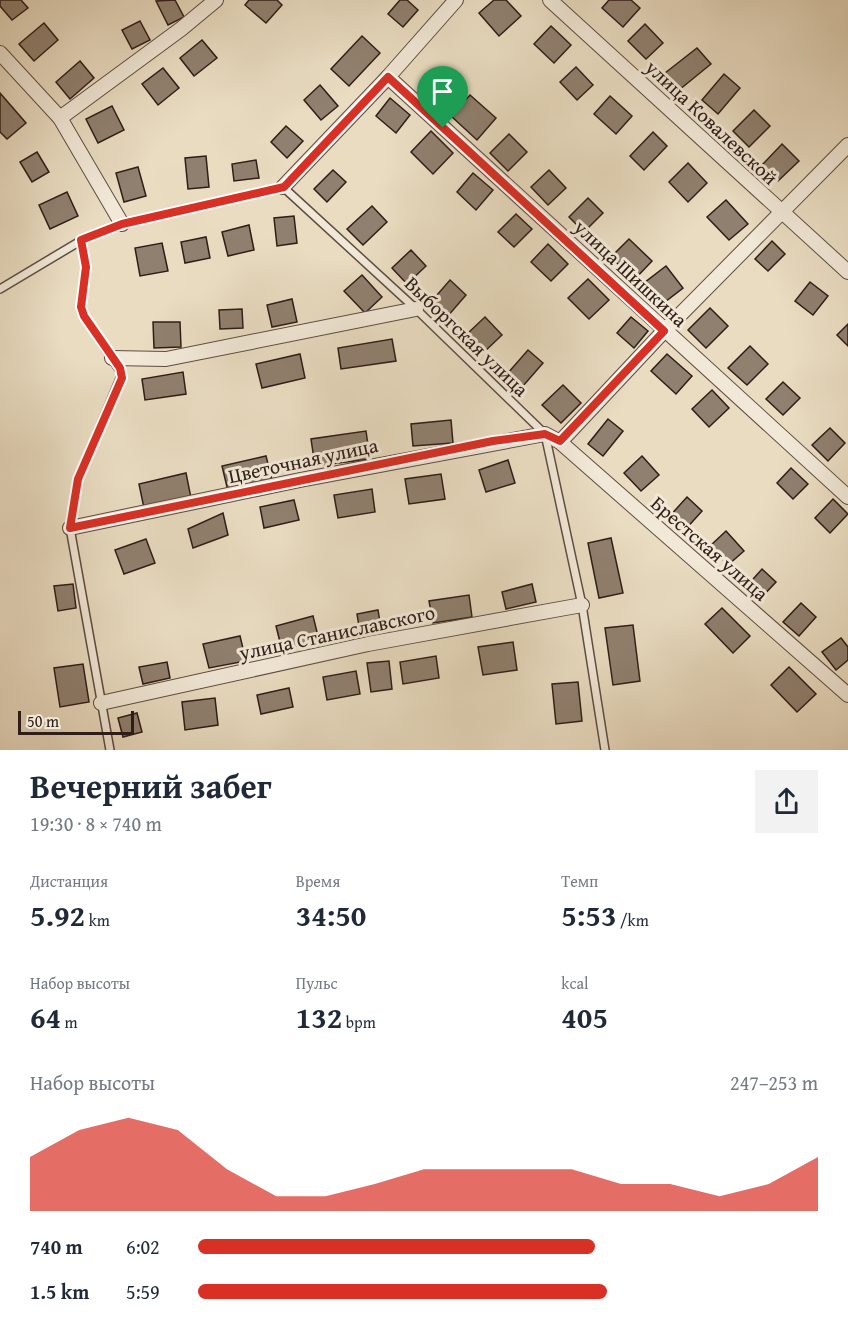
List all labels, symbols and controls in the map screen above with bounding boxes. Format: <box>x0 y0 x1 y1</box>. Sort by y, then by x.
street label: улица Ковалевской <box>639 52 785 191</box>
pin <box>417 66 468 128</box>
icon: arrive <box>426 75 459 108</box>
street label: улица Шишкина <box>567 212 694 334</box>
street label: Выборгская улица <box>399 269 536 403</box>
street label: Цветочная улица <box>226 430 381 490</box>
street label: Брестская улица <box>645 489 775 608</box>
street label: улица Станиславского <box>236 597 437 667</box>
scale bar <box>18 708 134 736</box>
text: 50 m <box>27 709 59 733</box>
text: Вечерний забег <box>30 762 272 810</box>
button: share <box>755 770 818 833</box>
text: 19:30 · 8 × 740 m <box>30 809 162 838</box>
text: Дистанция <box>30 869 108 893</box>
text: Время <box>296 869 340 893</box>
text: Темп <box>561 869 598 893</box>
text: 5.92 <box>30 893 85 937</box>
text: 34:50 <box>296 893 366 937</box>
text: 5:53 <box>561 893 616 937</box>
text: km <box>85 908 110 932</box>
text: /km <box>616 908 649 932</box>
text: Набор высоты <box>30 971 130 995</box>
text: Пульс <box>296 971 338 995</box>
text: kcal <box>561 971 589 995</box>
text: 64 <box>30 995 61 1039</box>
text: 132 <box>296 995 342 1039</box>
text: 405 <box>561 995 608 1039</box>
text: m <box>61 1010 78 1034</box>
text: bpm <box>342 1010 376 1034</box>
text: Набор высоты <box>30 1068 155 1097</box>
text: 247–253 m <box>730 1068 818 1097</box>
text: 740 m <box>30 1232 83 1261</box>
text: 6:02 <box>126 1232 160 1261</box>
text: 1.5 km <box>30 1277 89 1306</box>
text: 5:59 <box>126 1277 160 1306</box>

